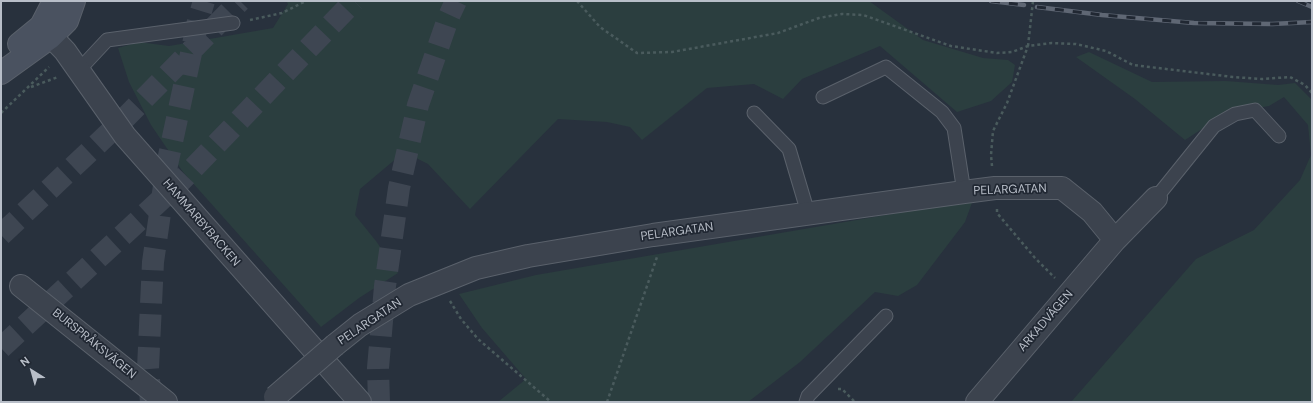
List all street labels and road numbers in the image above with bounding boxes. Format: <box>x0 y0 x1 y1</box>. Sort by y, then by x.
street label: HAMMARBYBACKEN <box>159 177 243 269</box>
street label: PELARGATAN <box>973 182 1047 198</box>
street label: PELARGATAN <box>640 220 714 244</box>
street label: ARKADVÄGEN <box>1015 287 1077 355</box>
street label: PELARGATAN <box>336 296 404 348</box>
street label: BURSPRÅKSVÄGEN <box>49 306 139 382</box>

